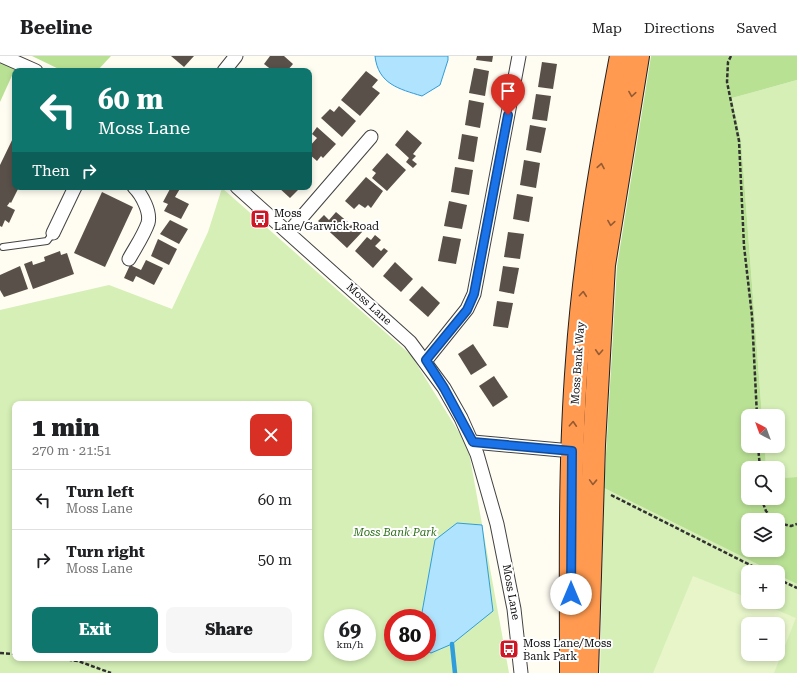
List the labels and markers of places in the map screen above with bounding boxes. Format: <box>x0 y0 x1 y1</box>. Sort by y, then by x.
pin <box>491 74 525 115</box>
place label: Moss Lane/Garwick Road <box>274 207 379 233</box>
bus stop icon: Moss Lane/Garwick Road <box>249 208 271 230</box>
place label: Moss Lane/Moss Bank Park <box>523 637 611 663</box>
bus stop icon: Moss Lane/Moss Bank Park <box>498 638 520 660</box>

